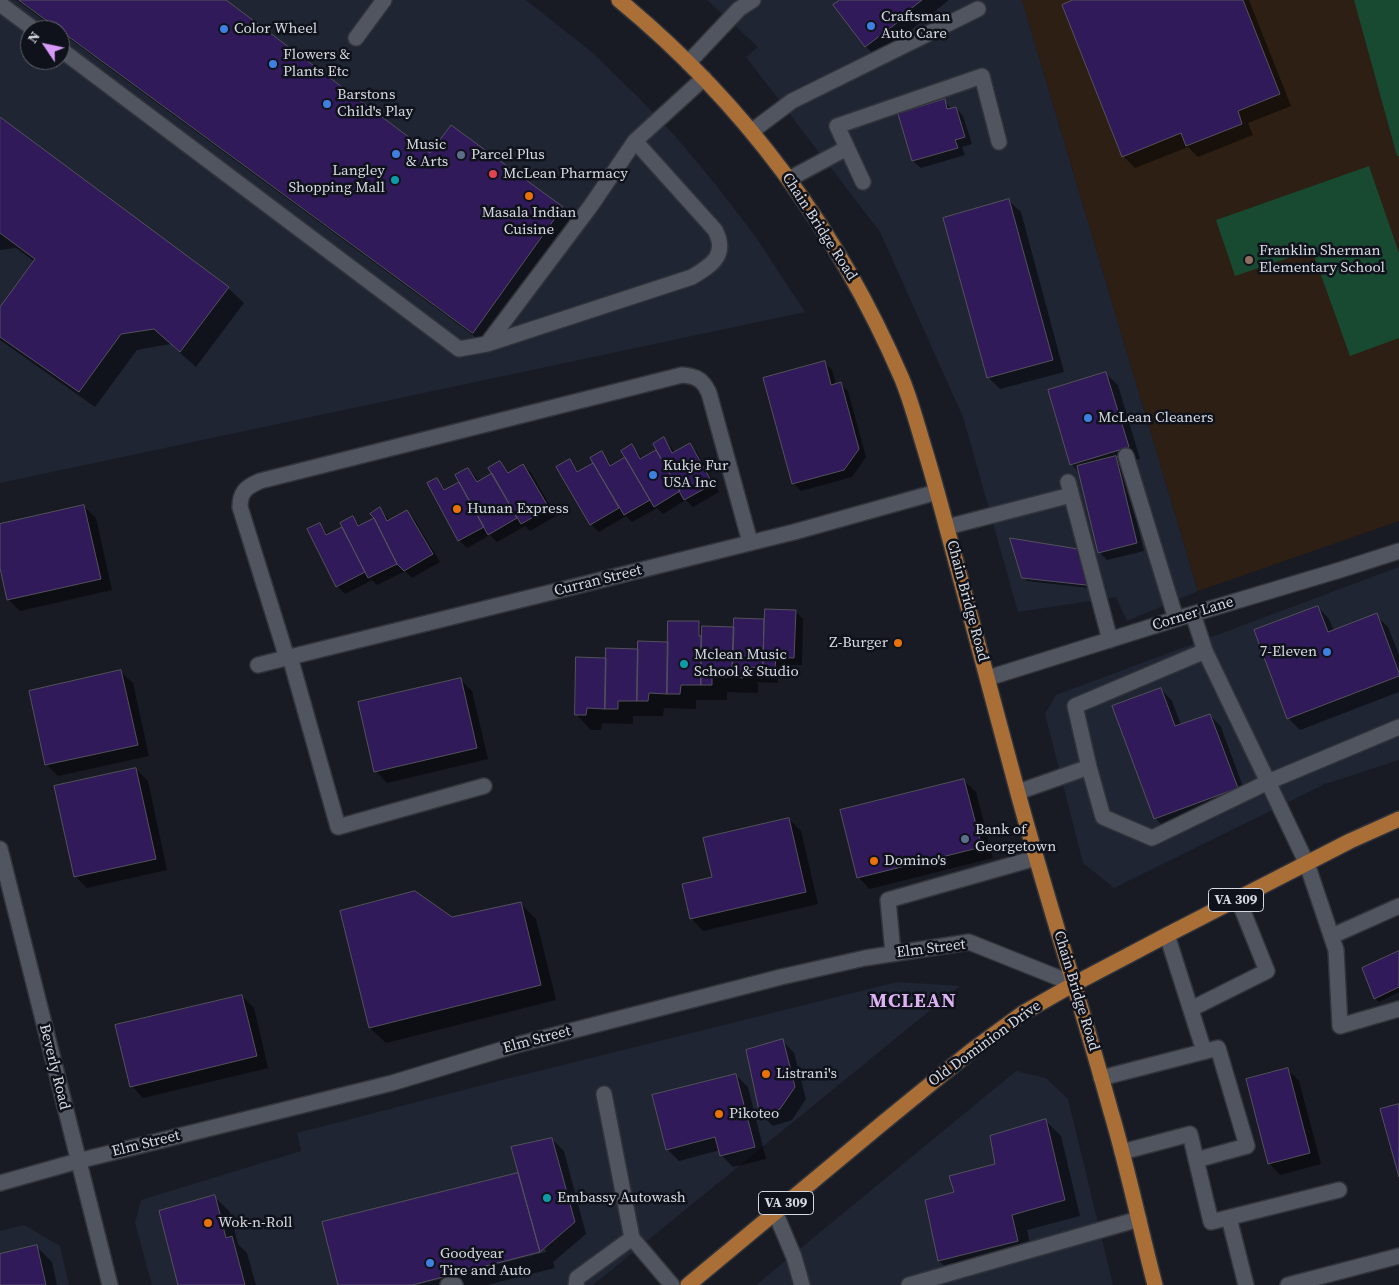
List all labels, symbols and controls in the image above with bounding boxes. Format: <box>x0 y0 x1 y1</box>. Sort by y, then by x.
place label: Craftsman Auto Care <box>881 8 951 43</box>
north arrow <box>20 20 70 70</box>
place label: Color Wheel <box>234 20 317 38</box>
marker: Craftsman Auto Care <box>865 20 877 32</box>
marker: Color Wheel <box>218 23 230 35</box>
text: N <box>22 27 45 47</box>
place label: Flowers & Plants Etc <box>283 46 350 81</box>
marker: Flowers & Plants Etc <box>267 58 279 70</box>
place label: Barstons Child's Play <box>337 86 413 121</box>
marker: Barstons Child's Play <box>321 98 333 110</box>
place label: Music & Arts <box>406 136 448 171</box>
place label: Parcel Plus <box>471 146 545 164</box>
marker: Music & Arts <box>390 148 402 160</box>
marker: Parcel Plus <box>455 149 467 161</box>
place label: Langley Shopping Mall <box>288 162 385 197</box>
place label: McLean Pharmacy <box>503 165 628 183</box>
marker: McLean Pharmacy <box>487 168 499 180</box>
street label: Chain Bridge Road <box>778 170 860 284</box>
marker: Langley Shopping Mall <box>389 174 401 186</box>
marker: Masala Indian Cuisine <box>523 190 535 202</box>
place label: Masala Indian Cuisine <box>482 204 576 239</box>
place label: Franklin Sherman Elementary School <box>1259 242 1385 277</box>
marker: Franklin Sherman Elementary School <box>1243 254 1255 266</box>
place label: McLean Cleaners <box>1098 409 1213 427</box>
marker: McLean Cleaners <box>1082 412 1094 424</box>
place label: Kukje Fur USA Inc <box>663 457 728 492</box>
marker: Kukje Fur USA Inc <box>647 469 659 481</box>
place label: Hunan Express <box>467 500 569 518</box>
marker: Hunan Express <box>451 503 463 515</box>
street label: Chain Bridge Road <box>942 539 992 663</box>
street label: Curran Street <box>552 561 644 601</box>
street label: Corner Lane <box>1150 593 1236 635</box>
place label: Z-Burger <box>829 634 888 652</box>
marker: Z-Burger <box>892 637 904 649</box>
place label: 7-Eleven <box>1260 643 1317 661</box>
place label: Mclean Music School & Studio <box>694 646 799 681</box>
marker: 7-Eleven <box>1321 646 1333 658</box>
marker: Mclean Music School & Studio <box>678 658 690 670</box>
place label: Bank of Georgetown <box>975 821 1056 856</box>
marker: Bank of Georgetown <box>959 833 971 845</box>
place label: Domino's <box>884 852 946 870</box>
marker: Domino's <box>868 855 880 867</box>
road number: VA 309 <box>1208 888 1264 912</box>
street label: Chain Bridge Road <box>1049 929 1103 1053</box>
street label: Elm Street <box>896 936 966 962</box>
district label: MCLEAN <box>869 990 957 1014</box>
street label: Old Dominion Drive <box>925 997 1045 1091</box>
street label: Beverly Road <box>35 1022 73 1112</box>
street label: Elm Street <box>501 1022 573 1058</box>
place label: Listrani's <box>776 1065 837 1083</box>
marker: Listrani's <box>760 1068 772 1080</box>
place label: Pikoteo <box>729 1105 779 1123</box>
marker: Pikoteo <box>713 1108 725 1120</box>
street label: Elm Street <box>110 1127 182 1161</box>
place label: Embassy Autowash <box>557 1189 686 1207</box>
marker: Embassy Autowash <box>541 1192 553 1204</box>
road number: VA 309 <box>758 1192 814 1214</box>
place label: Wok-n-Roll <box>218 1214 292 1232</box>
marker: Wok-n-Roll <box>202 1217 214 1229</box>
place label: Goodyear Tire and Auto <box>440 1245 531 1280</box>
marker: Goodyear Tire and Auto <box>424 1257 436 1269</box>

